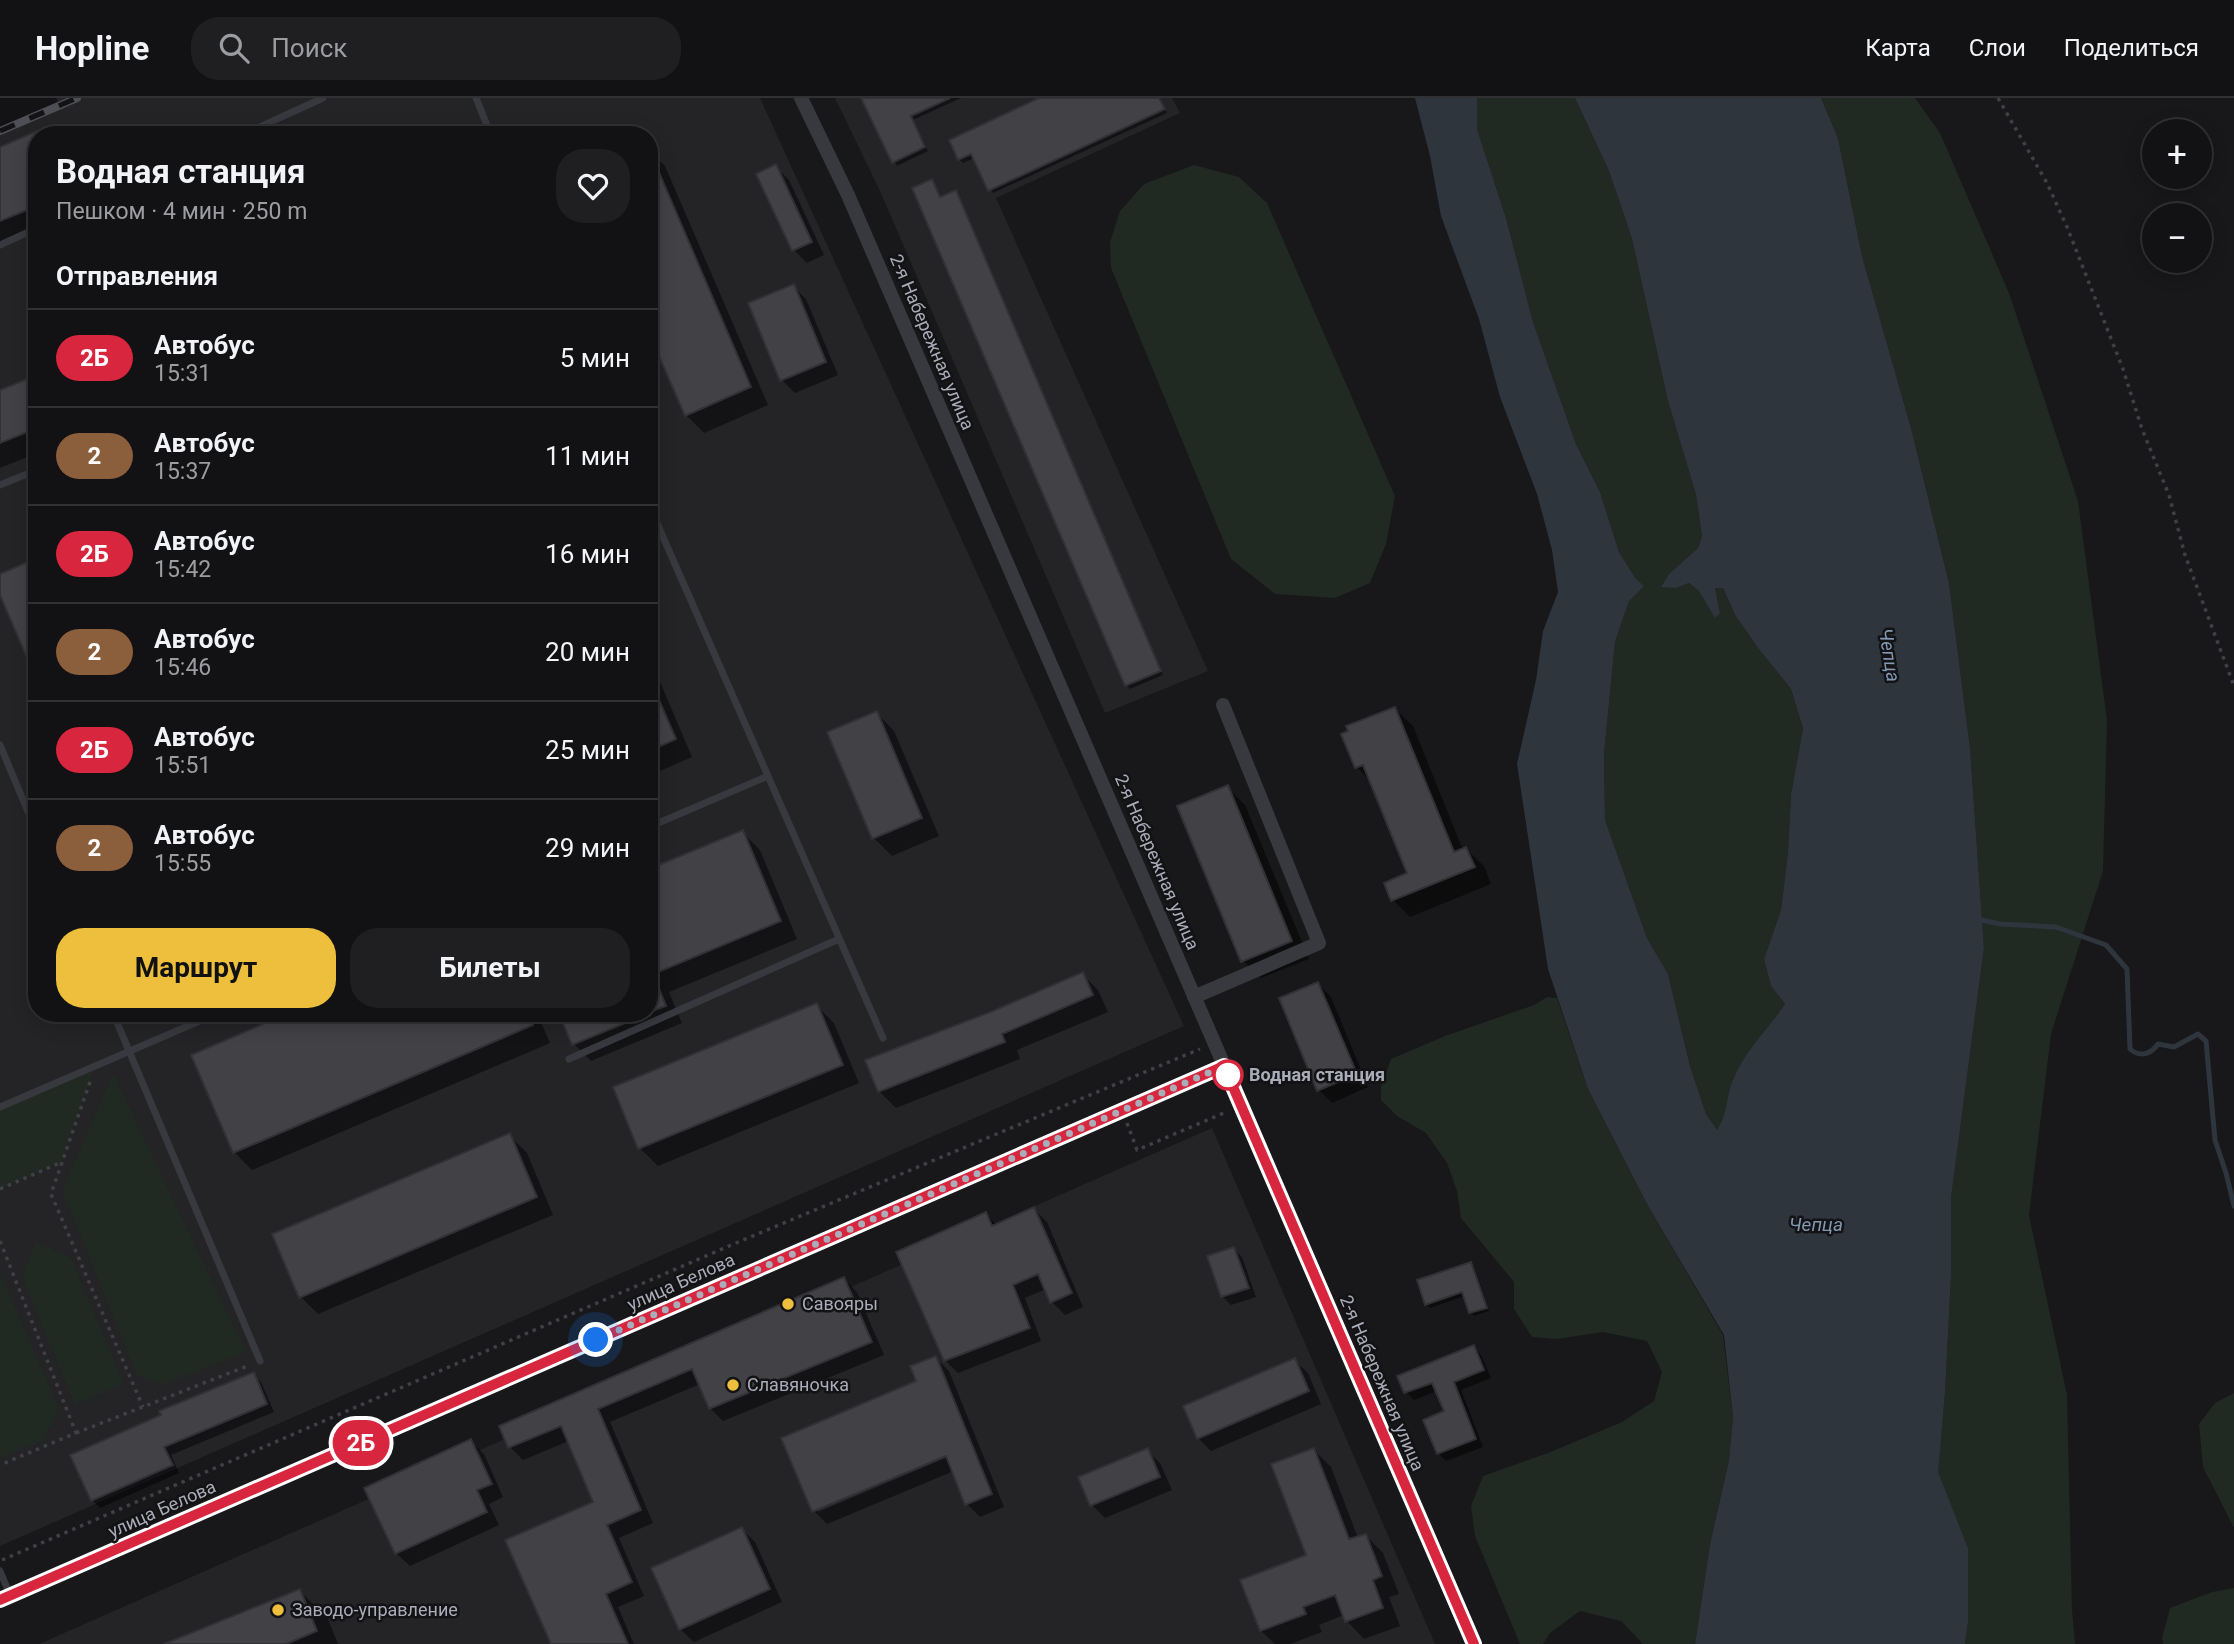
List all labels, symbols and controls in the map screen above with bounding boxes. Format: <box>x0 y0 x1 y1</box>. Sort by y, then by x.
search box <box>191 17 681 80</box>
text: Hopline <box>35 29 149 68</box>
icon: search <box>215 29 253 67</box>
text: Поиск <box>271 33 347 63</box>
text: Карта <box>1865 34 1931 62</box>
text: Слои <box>1969 34 2026 62</box>
text: Поделиться <box>2064 34 2199 62</box>
map controls <box>2142 119 2212 273</box>
button: + <box>2142 119 2212 189</box>
button: heart <box>556 149 630 223</box>
text: Водная станция <box>56 152 306 191</box>
text: Пешком · 4 мин · 250 m <box>56 198 307 225</box>
button: − <box>2142 203 2212 273</box>
street label: 2-я Набережная улица <box>886 251 979 433</box>
text: Отправления <box>56 261 218 291</box>
text: Автобус <box>154 330 255 360</box>
text: 5 мин <box>560 343 630 373</box>
text: 2Б <box>80 344 109 372</box>
text: 15:31 <box>154 360 211 387</box>
text: Автобус <box>154 428 255 458</box>
text: 11 мин <box>545 441 630 471</box>
text: 2 <box>88 442 101 470</box>
text: 15:37 <box>154 458 211 485</box>
text: Автобус <box>154 526 255 556</box>
text: 16 мин <box>545 539 630 569</box>
text: 2Б <box>80 540 109 568</box>
text: 15:42 <box>154 556 211 583</box>
text: Автобус <box>154 624 255 654</box>
water label: Чепца <box>1874 627 1905 684</box>
text: 20 мин <box>545 637 630 667</box>
text: 2 <box>88 638 101 666</box>
text: 15:46 <box>154 654 211 681</box>
text: Автобус <box>154 722 255 752</box>
text: 25 мин <box>545 735 630 765</box>
text: 2Б <box>80 736 109 764</box>
text: 15:51 <box>154 752 211 779</box>
street label: 2-я Набережная улица <box>1111 771 1204 953</box>
text: Автобус <box>154 820 255 850</box>
text: 29 мин <box>545 833 630 863</box>
text: 2 <box>88 834 101 862</box>
text: 15:55 <box>154 850 211 877</box>
button: Маршрут <box>56 928 336 1008</box>
button: Билеты <box>350 928 630 1008</box>
marker: Водная станция <box>1213 1060 1243 1090</box>
place label: Водная станция <box>1249 1064 1385 1085</box>
water label: Чепца <box>1789 1213 1843 1236</box>
street label: улица Белова <box>624 1248 738 1315</box>
street label: 2-я Набережная улица <box>1336 1292 1429 1474</box>
place label: Савояры <box>802 1293 878 1314</box>
marker: Савояры <box>780 1296 796 1312</box>
your location <box>578 1322 613 1357</box>
place label: Славяночка <box>747 1374 849 1395</box>
marker: Славяночка <box>725 1377 741 1393</box>
line badge: 2Б <box>330 1420 392 1466</box>
text: 2Б <box>347 1429 375 1457</box>
street label: улица Белова <box>105 1475 219 1542</box>
place label: Заводо-управление <box>292 1599 458 1620</box>
marker: Заводо-управление <box>270 1602 286 1618</box>

